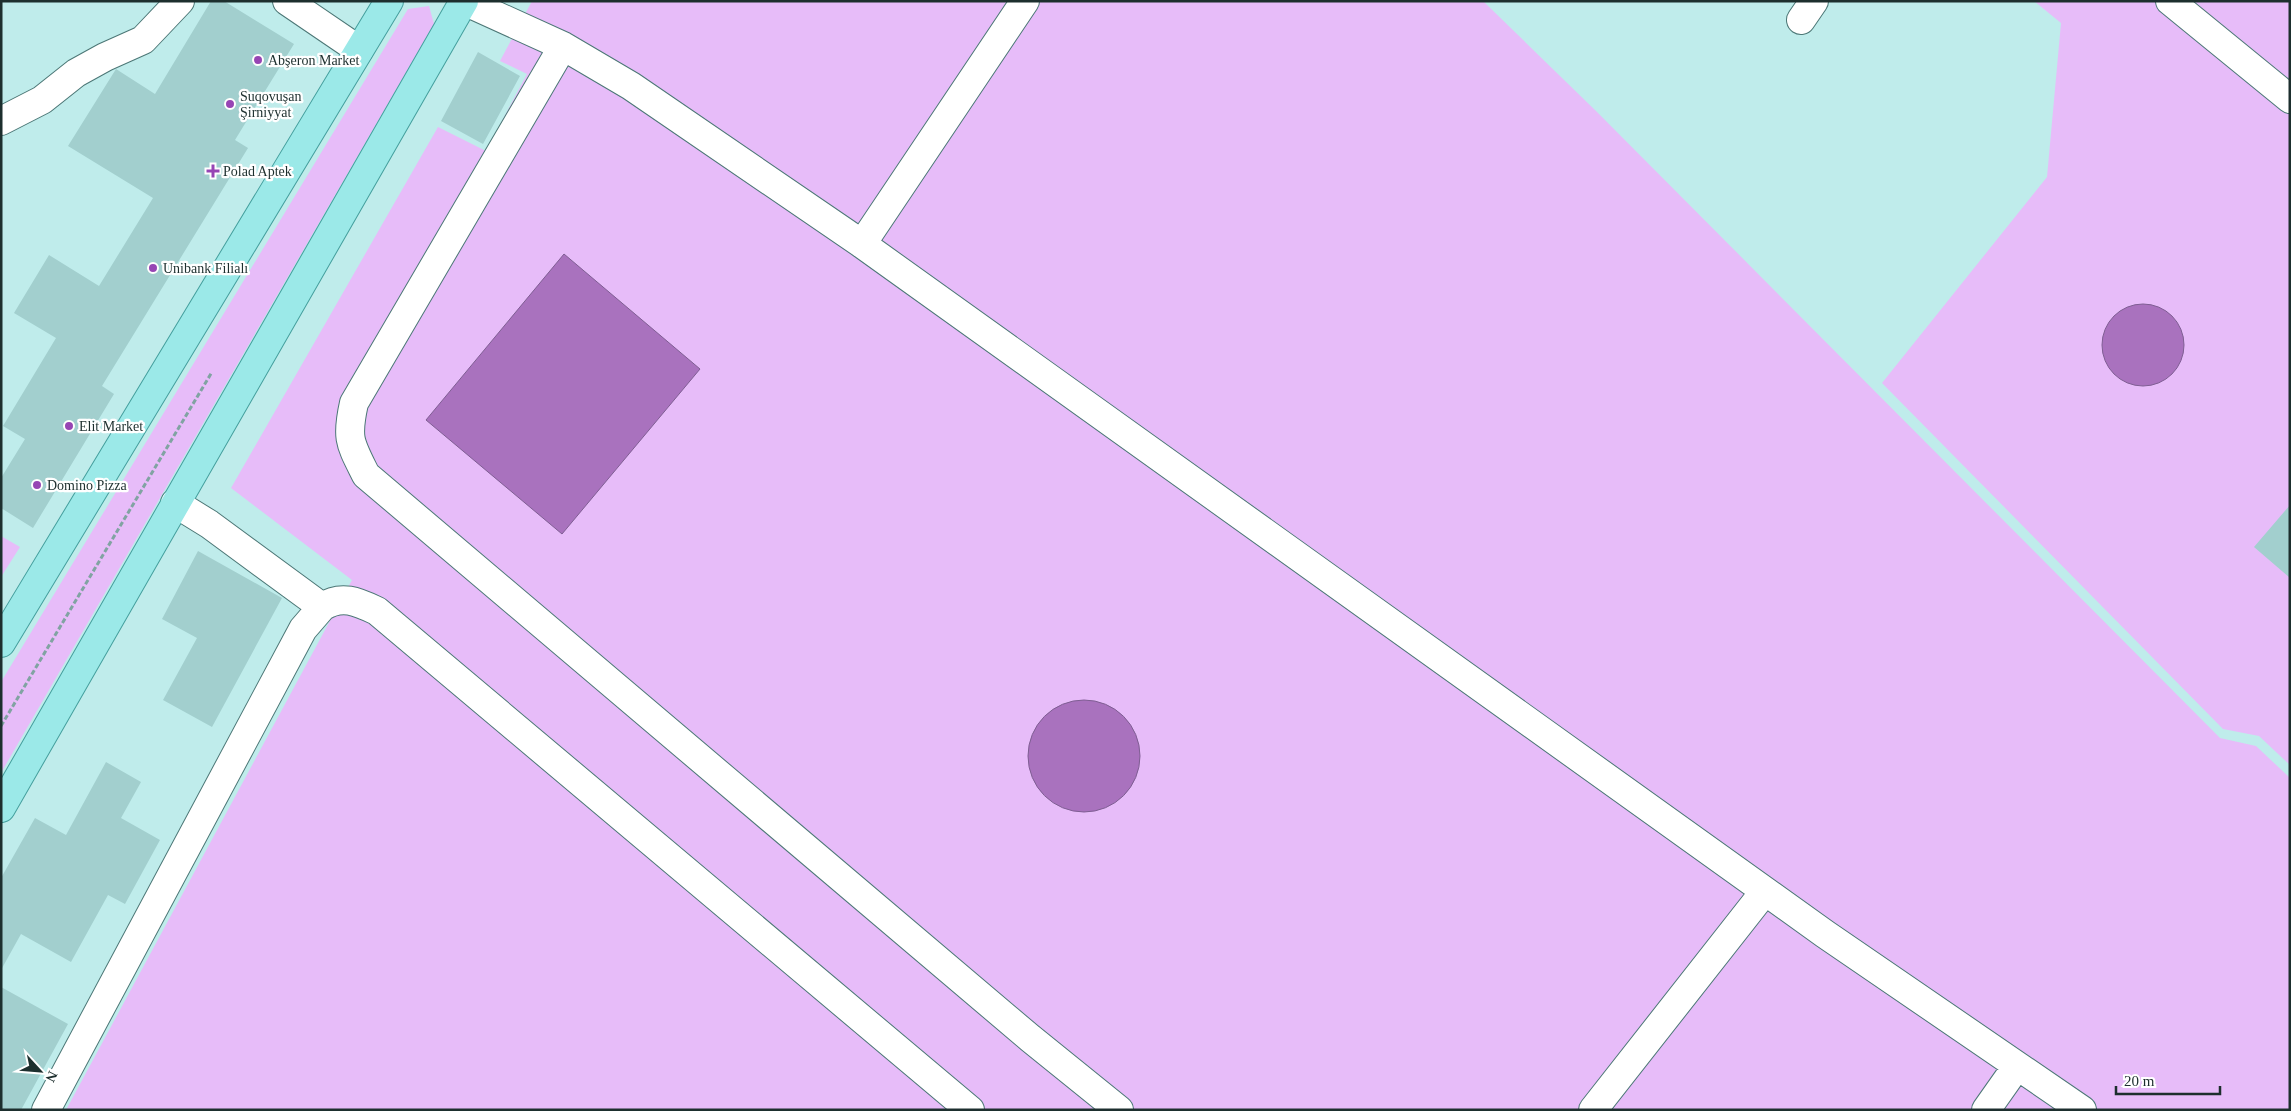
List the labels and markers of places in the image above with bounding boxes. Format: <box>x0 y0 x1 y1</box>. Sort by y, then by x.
place label: Abşeron Market <box>268 53 359 68</box>
marker: Abşeron Market <box>252 54 264 66</box>
place label: Suqovuşan Şirniyyat <box>240 89 301 120</box>
marker: Suqovuşan Şirniyyat <box>224 98 236 110</box>
place label: Polad Aptek <box>223 164 292 179</box>
marker: Polad Aptek <box>207 165 219 177</box>
place label: Unibank Filialı <box>163 261 248 276</box>
marker: Unibank Filialı <box>147 262 159 274</box>
place label: Elit Market <box>79 419 143 434</box>
marker: Elit Market <box>63 420 75 432</box>
place label: Domino Pizza <box>47 478 127 493</box>
marker: Domino Pizza <box>31 479 43 491</box>

